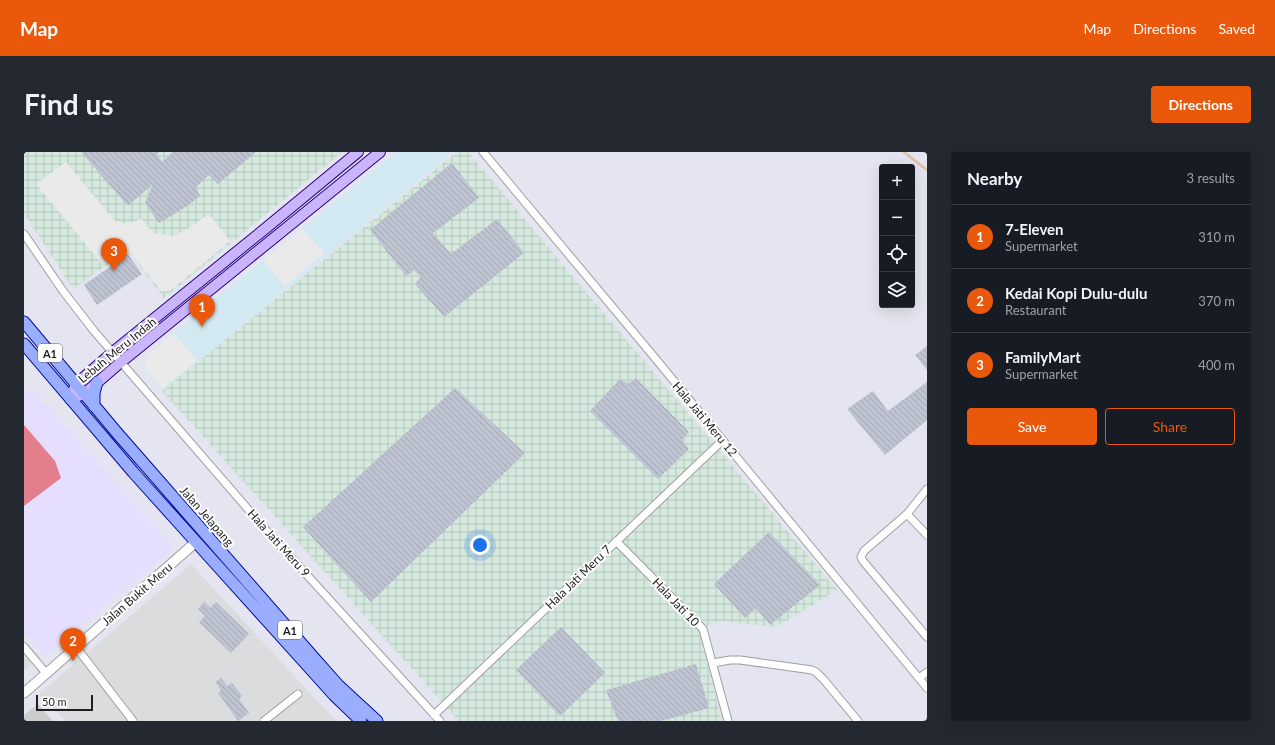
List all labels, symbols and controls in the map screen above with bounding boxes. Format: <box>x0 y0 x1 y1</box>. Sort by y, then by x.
text: Map <box>20 17 58 40</box>
text: Map <box>1084 20 1111 37</box>
text: Directions <box>1133 20 1196 37</box>
text: Saved <box>1218 20 1255 37</box>
button: Directions <box>1151 86 1251 123</box>
text: Find us <box>24 87 114 121</box>
map controls <box>879 164 915 308</box>
button: + <box>879 164 915 200</box>
text: Nearby <box>967 168 1022 189</box>
text: 3 results <box>1187 170 1235 186</box>
button: − <box>879 200 915 236</box>
text: 7-Eleven <box>1005 220 1064 238</box>
text: 1 <box>976 229 984 245</box>
text: 310 m <box>1198 229 1235 245</box>
button: locate <box>879 236 915 272</box>
pin: 3 <box>101 238 127 271</box>
text: Supermarket <box>1005 238 1078 254</box>
button: layers <box>879 272 915 308</box>
text: Kedai Kopi Dulu-dulu <box>1005 284 1147 302</box>
text: 2 <box>976 293 984 309</box>
text: 370 m <box>1198 293 1235 309</box>
pin: 1 <box>189 294 215 327</box>
text: Restaurant <box>1005 302 1067 318</box>
street label: Lebuh Meru Indah <box>75 314 159 386</box>
road number: A1 <box>38 344 62 362</box>
text: FamilyMart <box>1005 348 1081 366</box>
text: 3 <box>976 357 984 373</box>
text: 400 m <box>1198 357 1235 373</box>
text: Supermarket <box>1005 366 1078 382</box>
street label: Hala Jati Meru 12 <box>669 379 741 459</box>
button: Save <box>967 408 1097 445</box>
button: Share <box>1105 408 1235 445</box>
street label: Jalan Jelapang <box>177 483 237 549</box>
street label: Hala Jati Meru 9 <box>245 506 313 580</box>
your location <box>470 535 490 555</box>
street label: Hala Jati Meru 7 <box>542 542 614 612</box>
street label: Jalan Bukit Meru <box>99 559 175 629</box>
street label: Hala Jati 10 <box>649 575 703 629</box>
road number: A1 <box>278 621 302 639</box>
pin: 2 <box>60 628 86 661</box>
scale bar <box>36 693 93 712</box>
text: 50 m <box>42 695 67 708</box>

